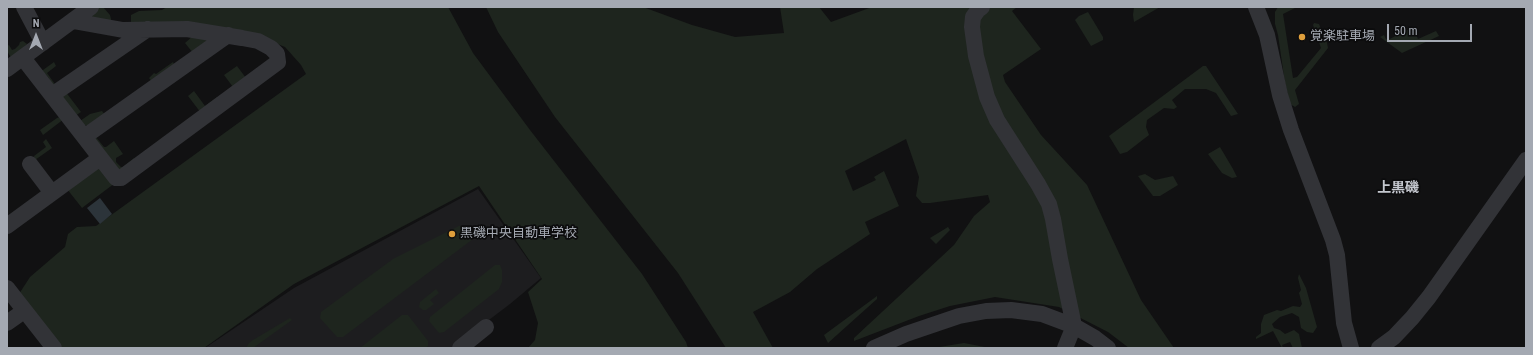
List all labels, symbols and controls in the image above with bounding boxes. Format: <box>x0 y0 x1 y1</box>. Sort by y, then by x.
north arrow <box>16 16 56 56</box>
scale bar <box>1389 16 1474 42</box>
text: N <box>33 17 39 30</box>
text: 50 m <box>1394 24 1418 38</box>
place label: 覚楽駐車場 <box>1310 29 1375 45</box>
marker: 覚楽駐車場 <box>1297 32 1307 42</box>
district label: 上黒磯 <box>1377 180 1419 196</box>
place label: 黒磯中央自動車学校 <box>460 226 577 242</box>
marker: 黒磯中央自動車学校 <box>447 229 457 239</box>

